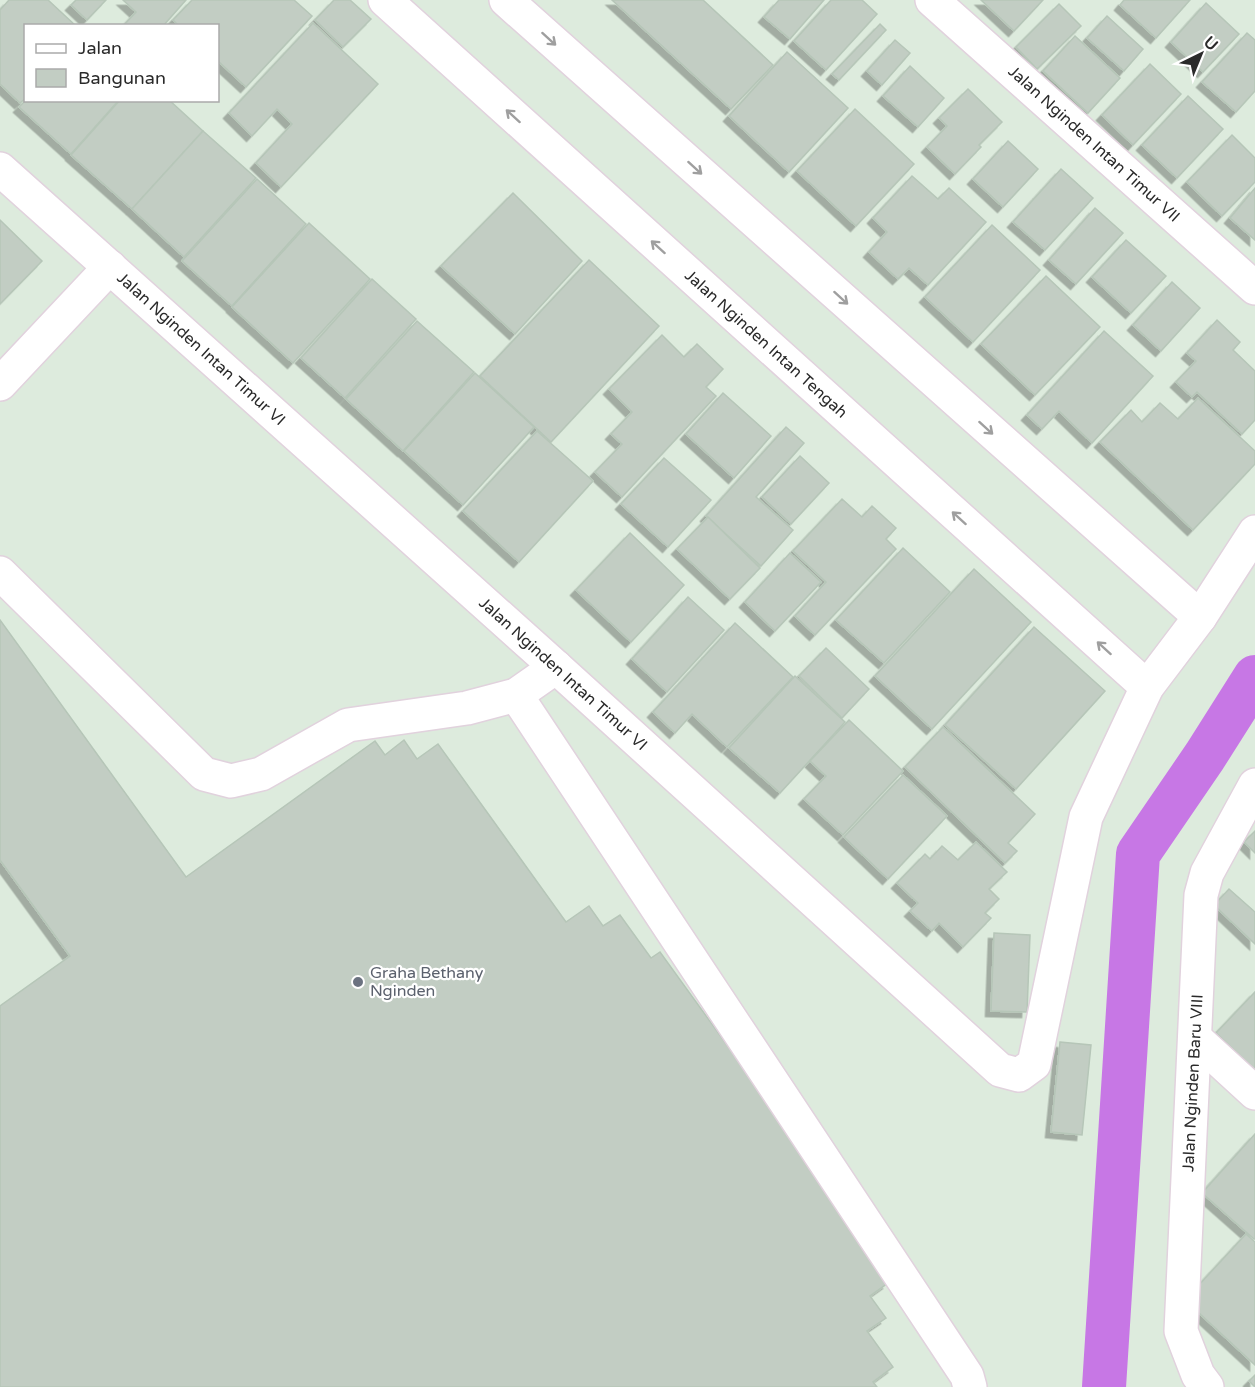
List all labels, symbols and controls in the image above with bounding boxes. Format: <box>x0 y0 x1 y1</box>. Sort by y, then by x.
legend <box>24 24 219 102</box>
north arrow <box>1171 24 1231 84</box>
one-way arrow <box>541 32 556 46</box>
text: U <box>1199 32 1222 55</box>
text: Jalan <box>78 37 122 59</box>
street label: Jalan Nginden Intan Timur VII <box>1004 62 1184 226</box>
text: Bangunan <box>78 67 166 89</box>
one-way arrow <box>506 109 521 123</box>
one-way arrow <box>687 161 702 175</box>
one-way arrow <box>651 240 666 254</box>
street label: Jalan Nginden Intan Tengah <box>680 266 852 422</box>
street label: Jalan Nginden Intan Timur VI <box>113 268 289 430</box>
one-way arrow <box>833 291 848 305</box>
one-way arrow <box>978 420 994 434</box>
one-way arrow <box>952 511 967 525</box>
street label: Jalan Nginden Intan Timur VI <box>475 593 651 755</box>
one-way arrow <box>1097 641 1112 655</box>
place label: Graha Bethany Nginden <box>370 963 484 1001</box>
marker: Graha Bethany Nginden <box>351 975 365 989</box>
street label: Jalan Nginden Baru VIII <box>1178 994 1208 1172</box>

